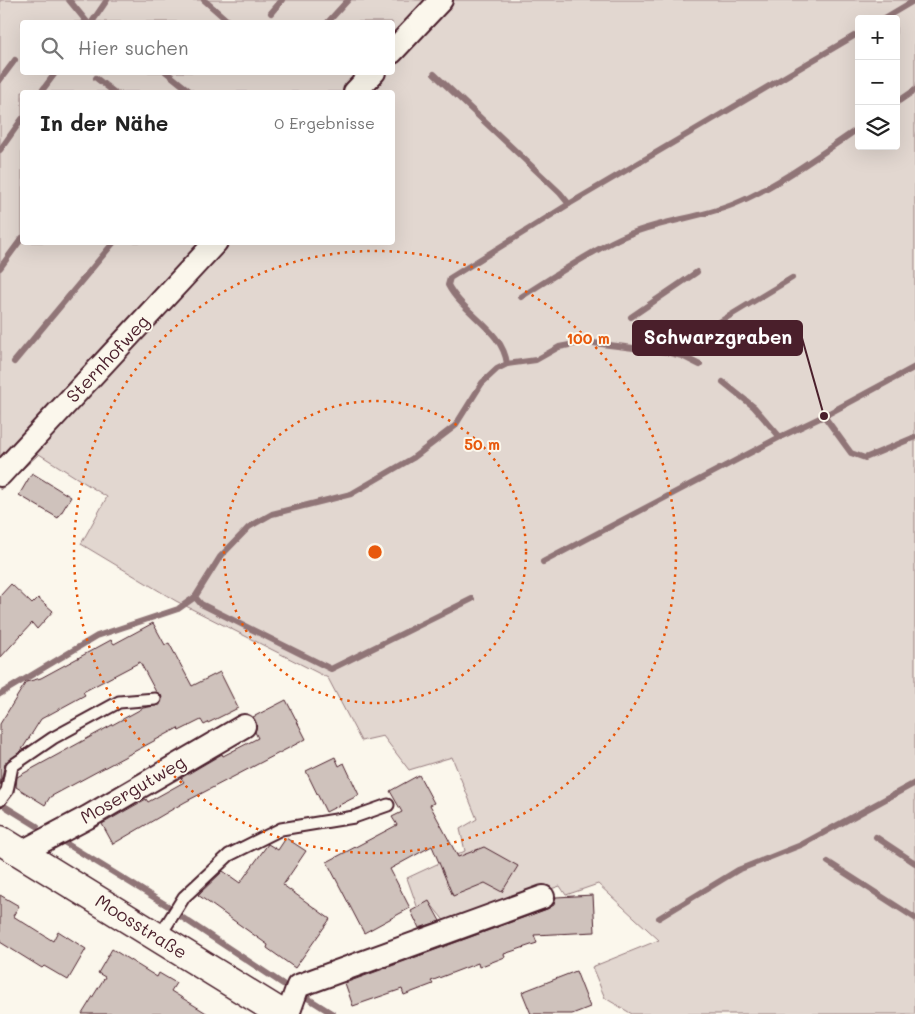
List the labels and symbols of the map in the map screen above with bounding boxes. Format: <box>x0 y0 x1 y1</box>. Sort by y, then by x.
street label: Sternhofweg <box>60 309 154 407</box>
callout: Schwarzgraben <box>633 321 802 355</box>
text: Schwarzgraben <box>644 324 792 349</box>
text: 100 m <box>566 328 610 348</box>
text: 50 m <box>464 434 500 454</box>
centre of rings <box>366 543 384 561</box>
street label: Mosergutweg <box>76 749 189 829</box>
street label: Moosstraße <box>91 888 192 964</box>

